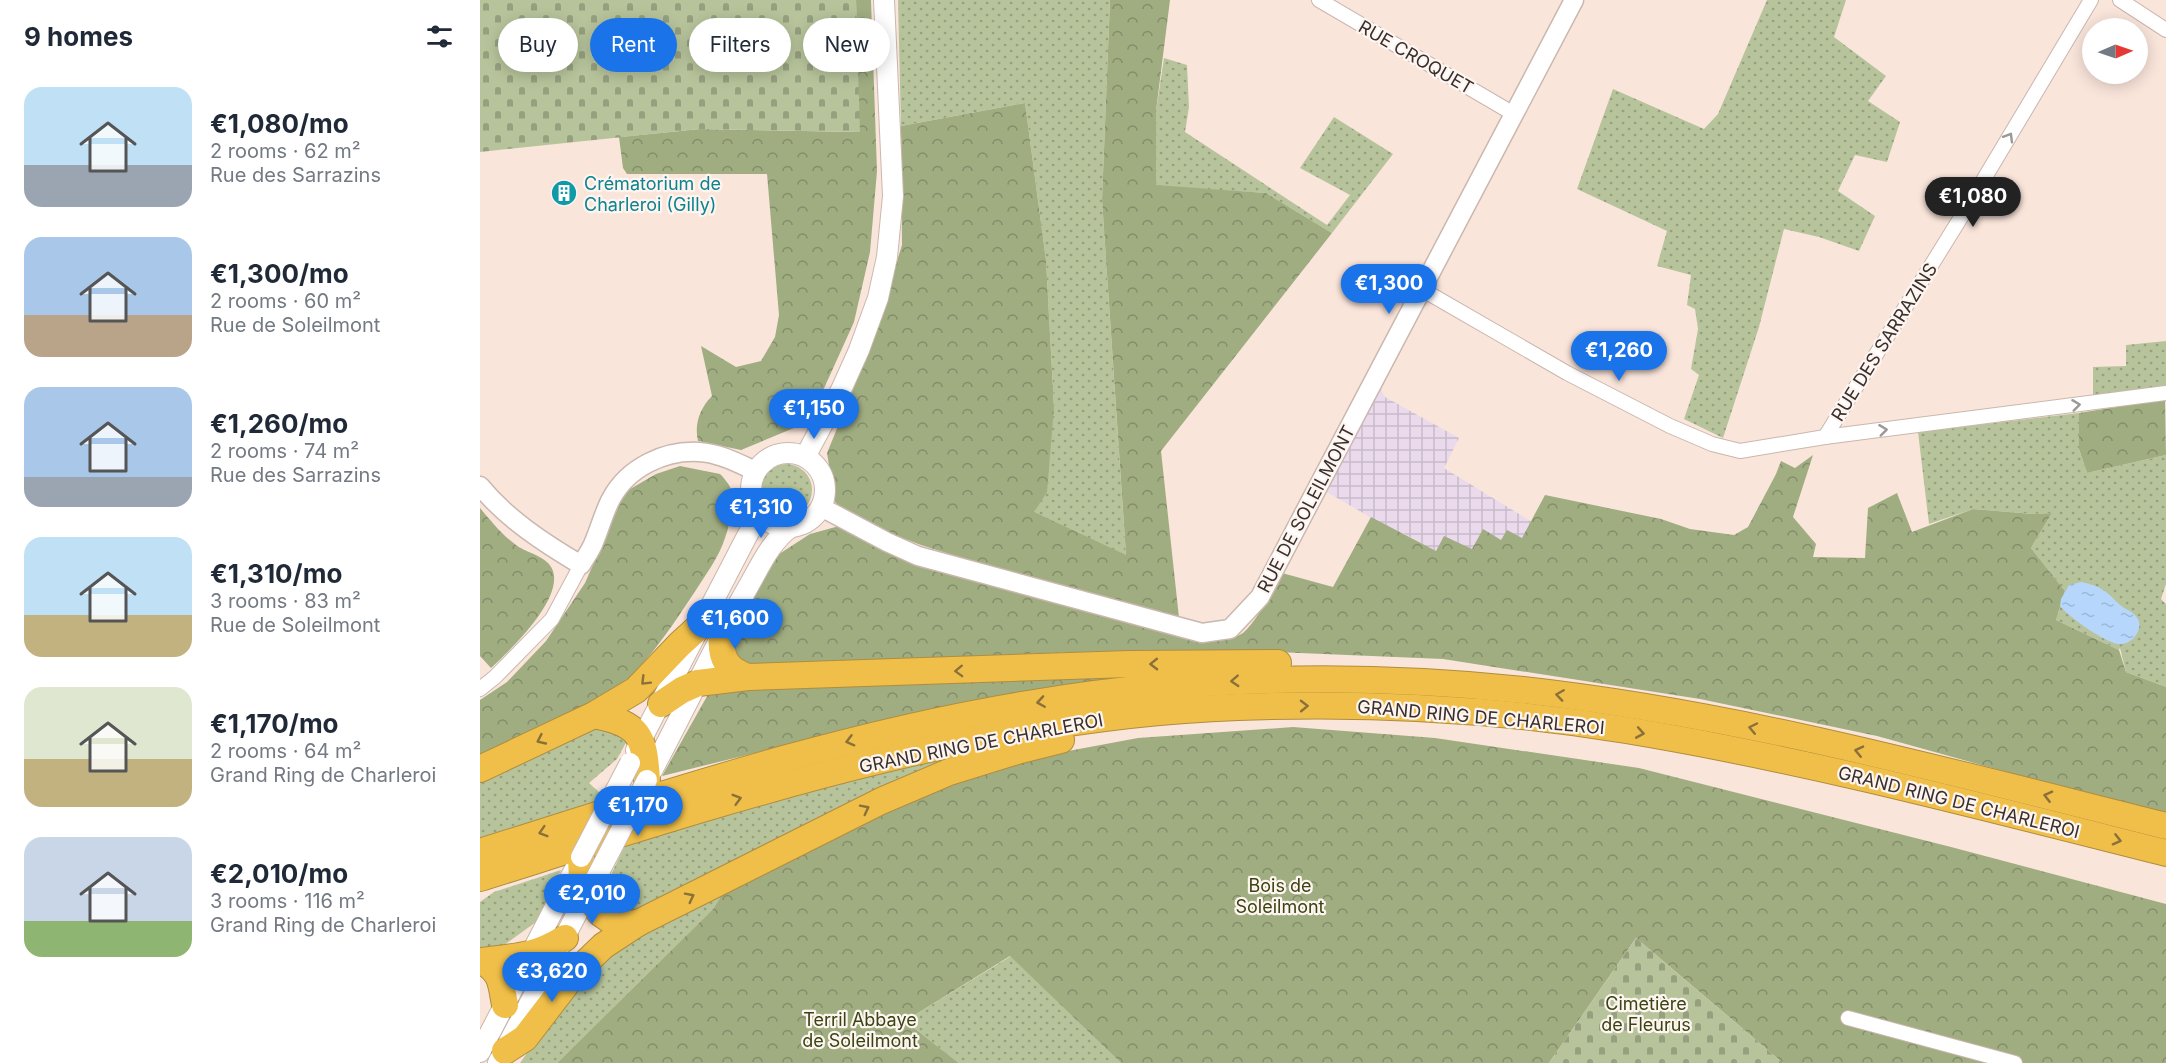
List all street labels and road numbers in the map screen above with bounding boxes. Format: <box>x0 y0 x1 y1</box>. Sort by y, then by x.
street label: RUE CROQUET <box>1355 16 1477 98</box>
street label: RUE DES SARRAZINS <box>1827 259 1941 425</box>
street label: RUE DE SOLEILMONT <box>1253 422 1359 596</box>
street label: GRAND RING DE CHARLEROI <box>1357 696 1605 738</box>
street label: GRAND RING DE CHARLEROI <box>857 709 1105 777</box>
street label: GRAND RING DE CHARLEROI <box>1836 762 2082 842</box>

